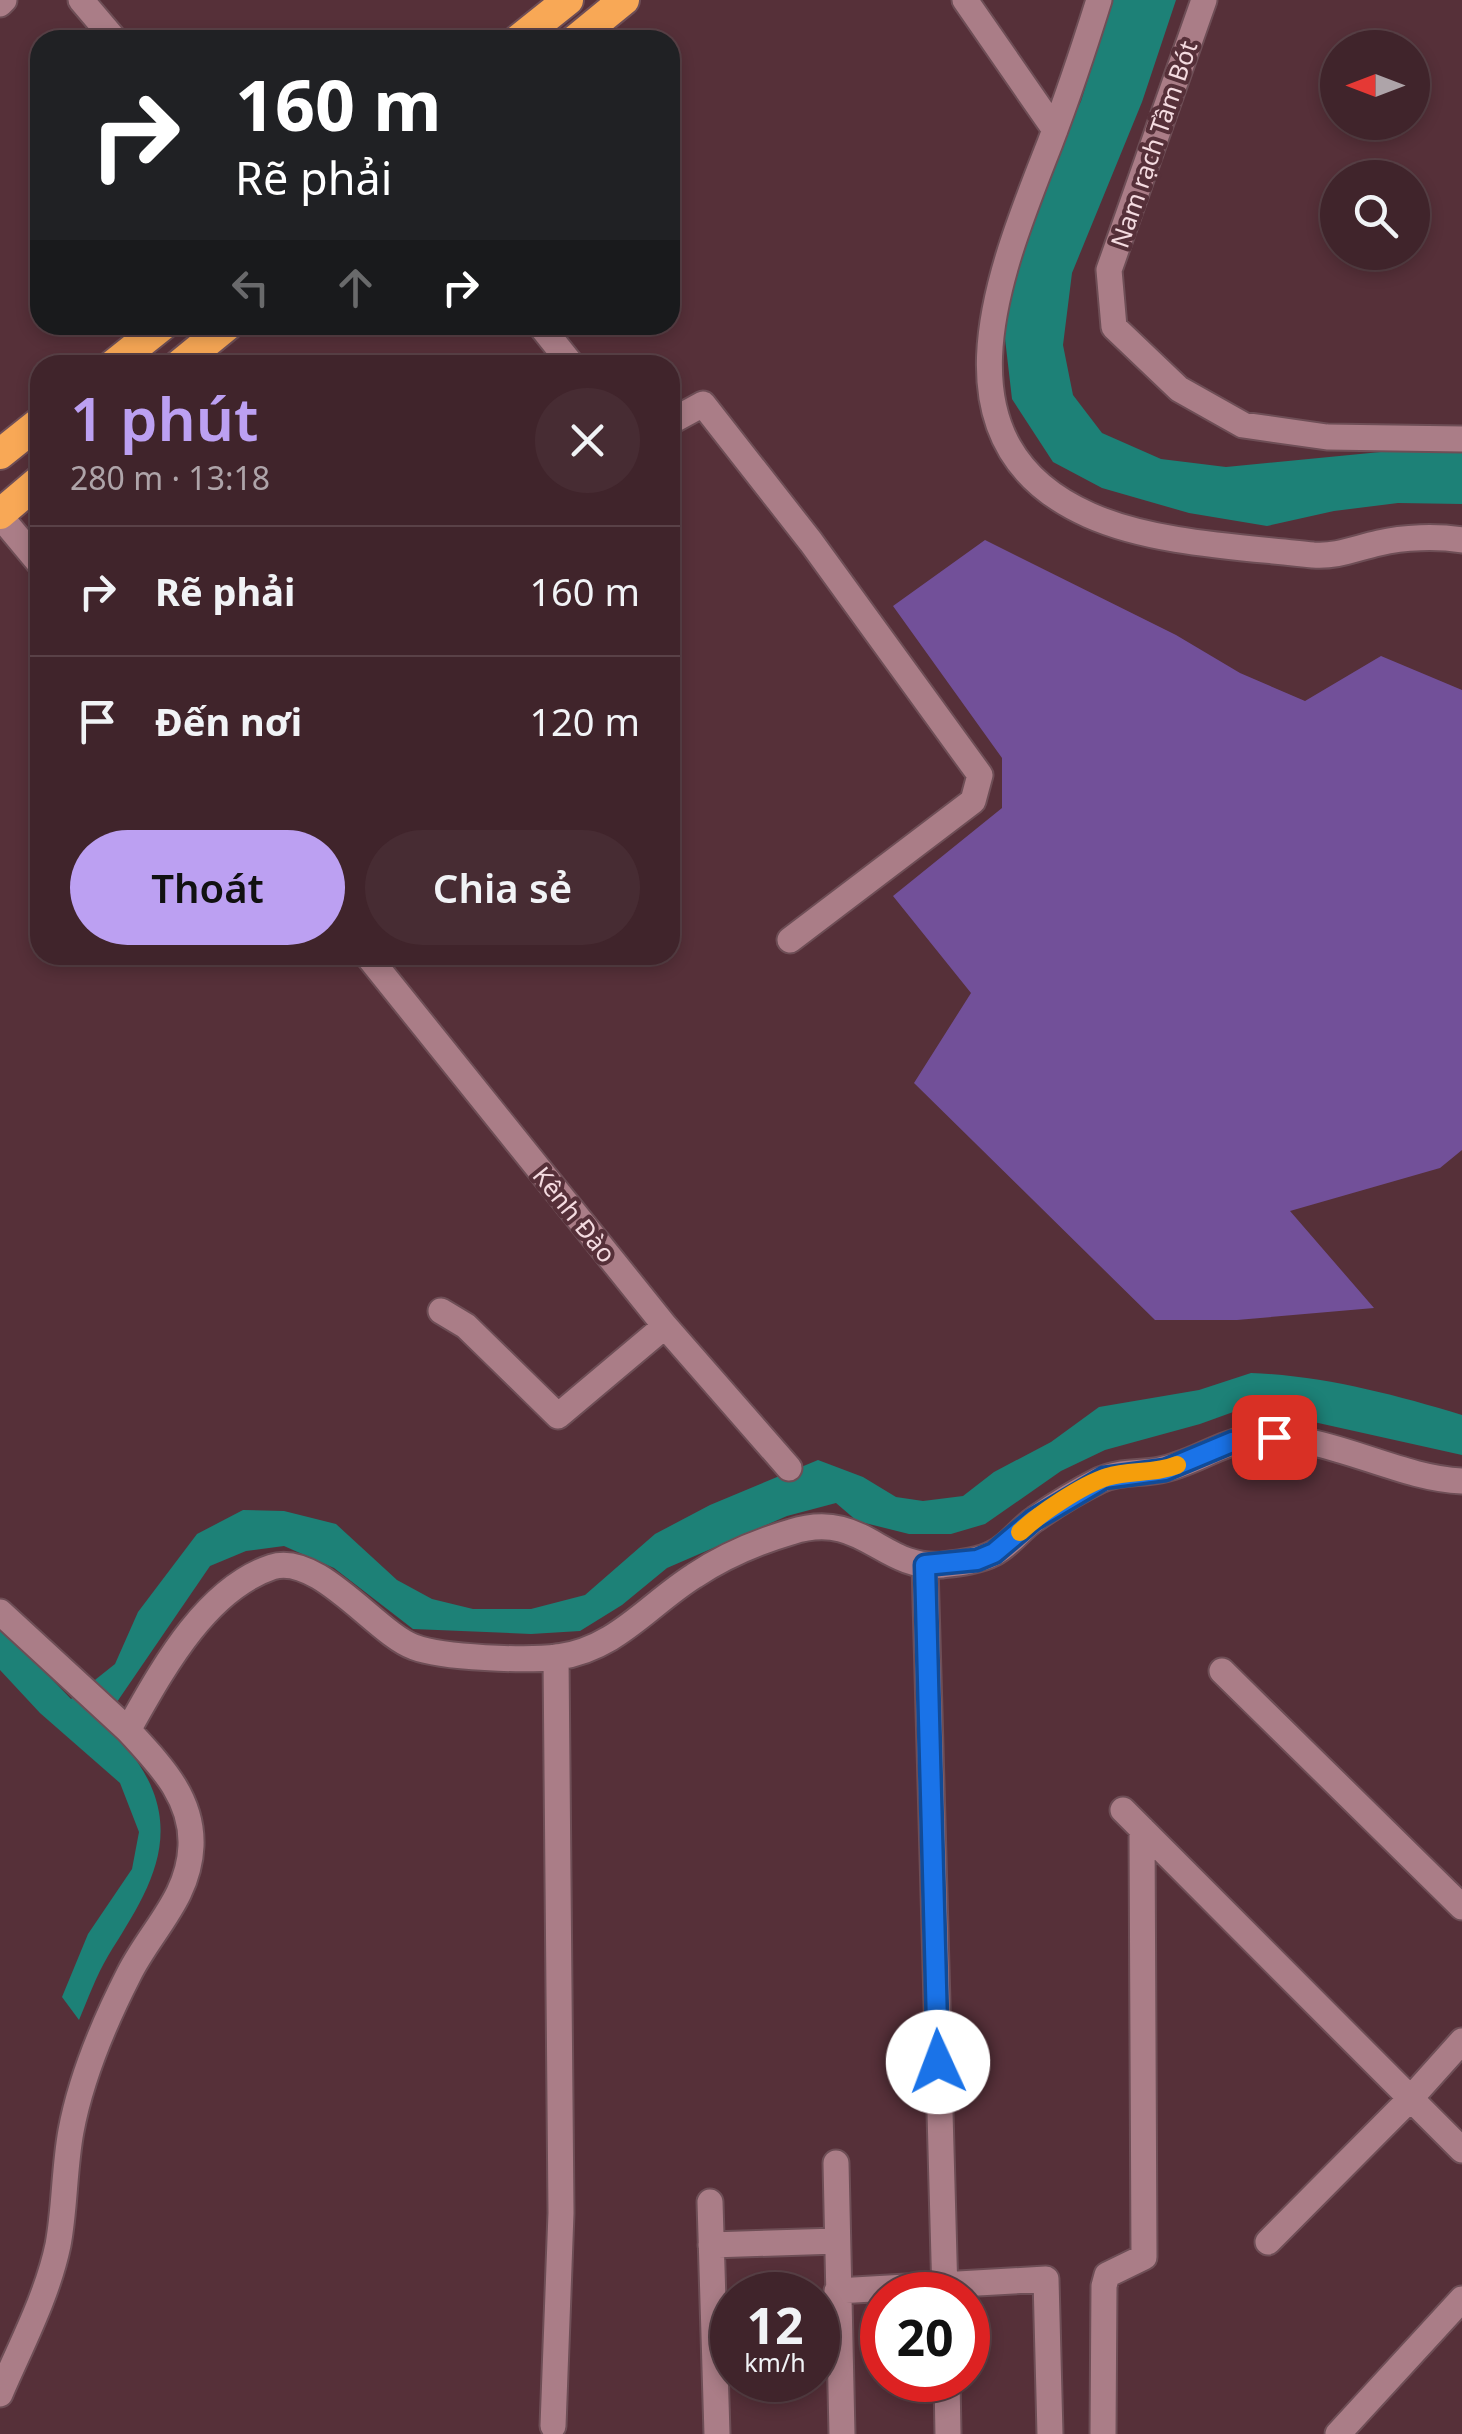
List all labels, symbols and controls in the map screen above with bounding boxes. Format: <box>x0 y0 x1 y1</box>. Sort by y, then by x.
north arrow <box>1320 30 1430 140</box>
map controls <box>1320 30 1430 270</box>
street label: Nam rạch Tầm Bót <box>1102 36 1204 252</box>
text: 160 m <box>235 56 442 152</box>
icon: right <box>70 70 200 200</box>
text: Rẽ phải <box>235 147 392 208</box>
button: search <box>1320 160 1430 270</box>
icon: left <box>223 260 278 315</box>
icon: ahead <box>328 260 383 315</box>
icon: right <box>433 260 488 315</box>
text: 1 phút <box>70 377 258 459</box>
button: close <box>535 388 640 493</box>
text: 280 m · 13:18 <box>70 456 270 499</box>
icon: right <box>70 564 125 619</box>
text: Rẽ phải <box>155 565 295 617</box>
text: 160 m <box>529 565 640 617</box>
icon: arrive <box>70 694 125 749</box>
text: Đến nơi <box>155 695 302 747</box>
text: 120 m <box>529 695 640 747</box>
button: Thoát <box>70 830 345 945</box>
button: Chia sẻ <box>365 830 640 945</box>
street label: Kênh Đào <box>526 1159 624 1269</box>
pin <box>1232 1395 1317 1480</box>
icon: arrive <box>1247 1410 1302 1465</box>
position arrow <box>886 2010 990 2114</box>
speed limit sign: 20 <box>860 2272 990 2402</box>
text: 12 <box>746 2291 804 2359</box>
text: km/h <box>744 2345 806 2379</box>

